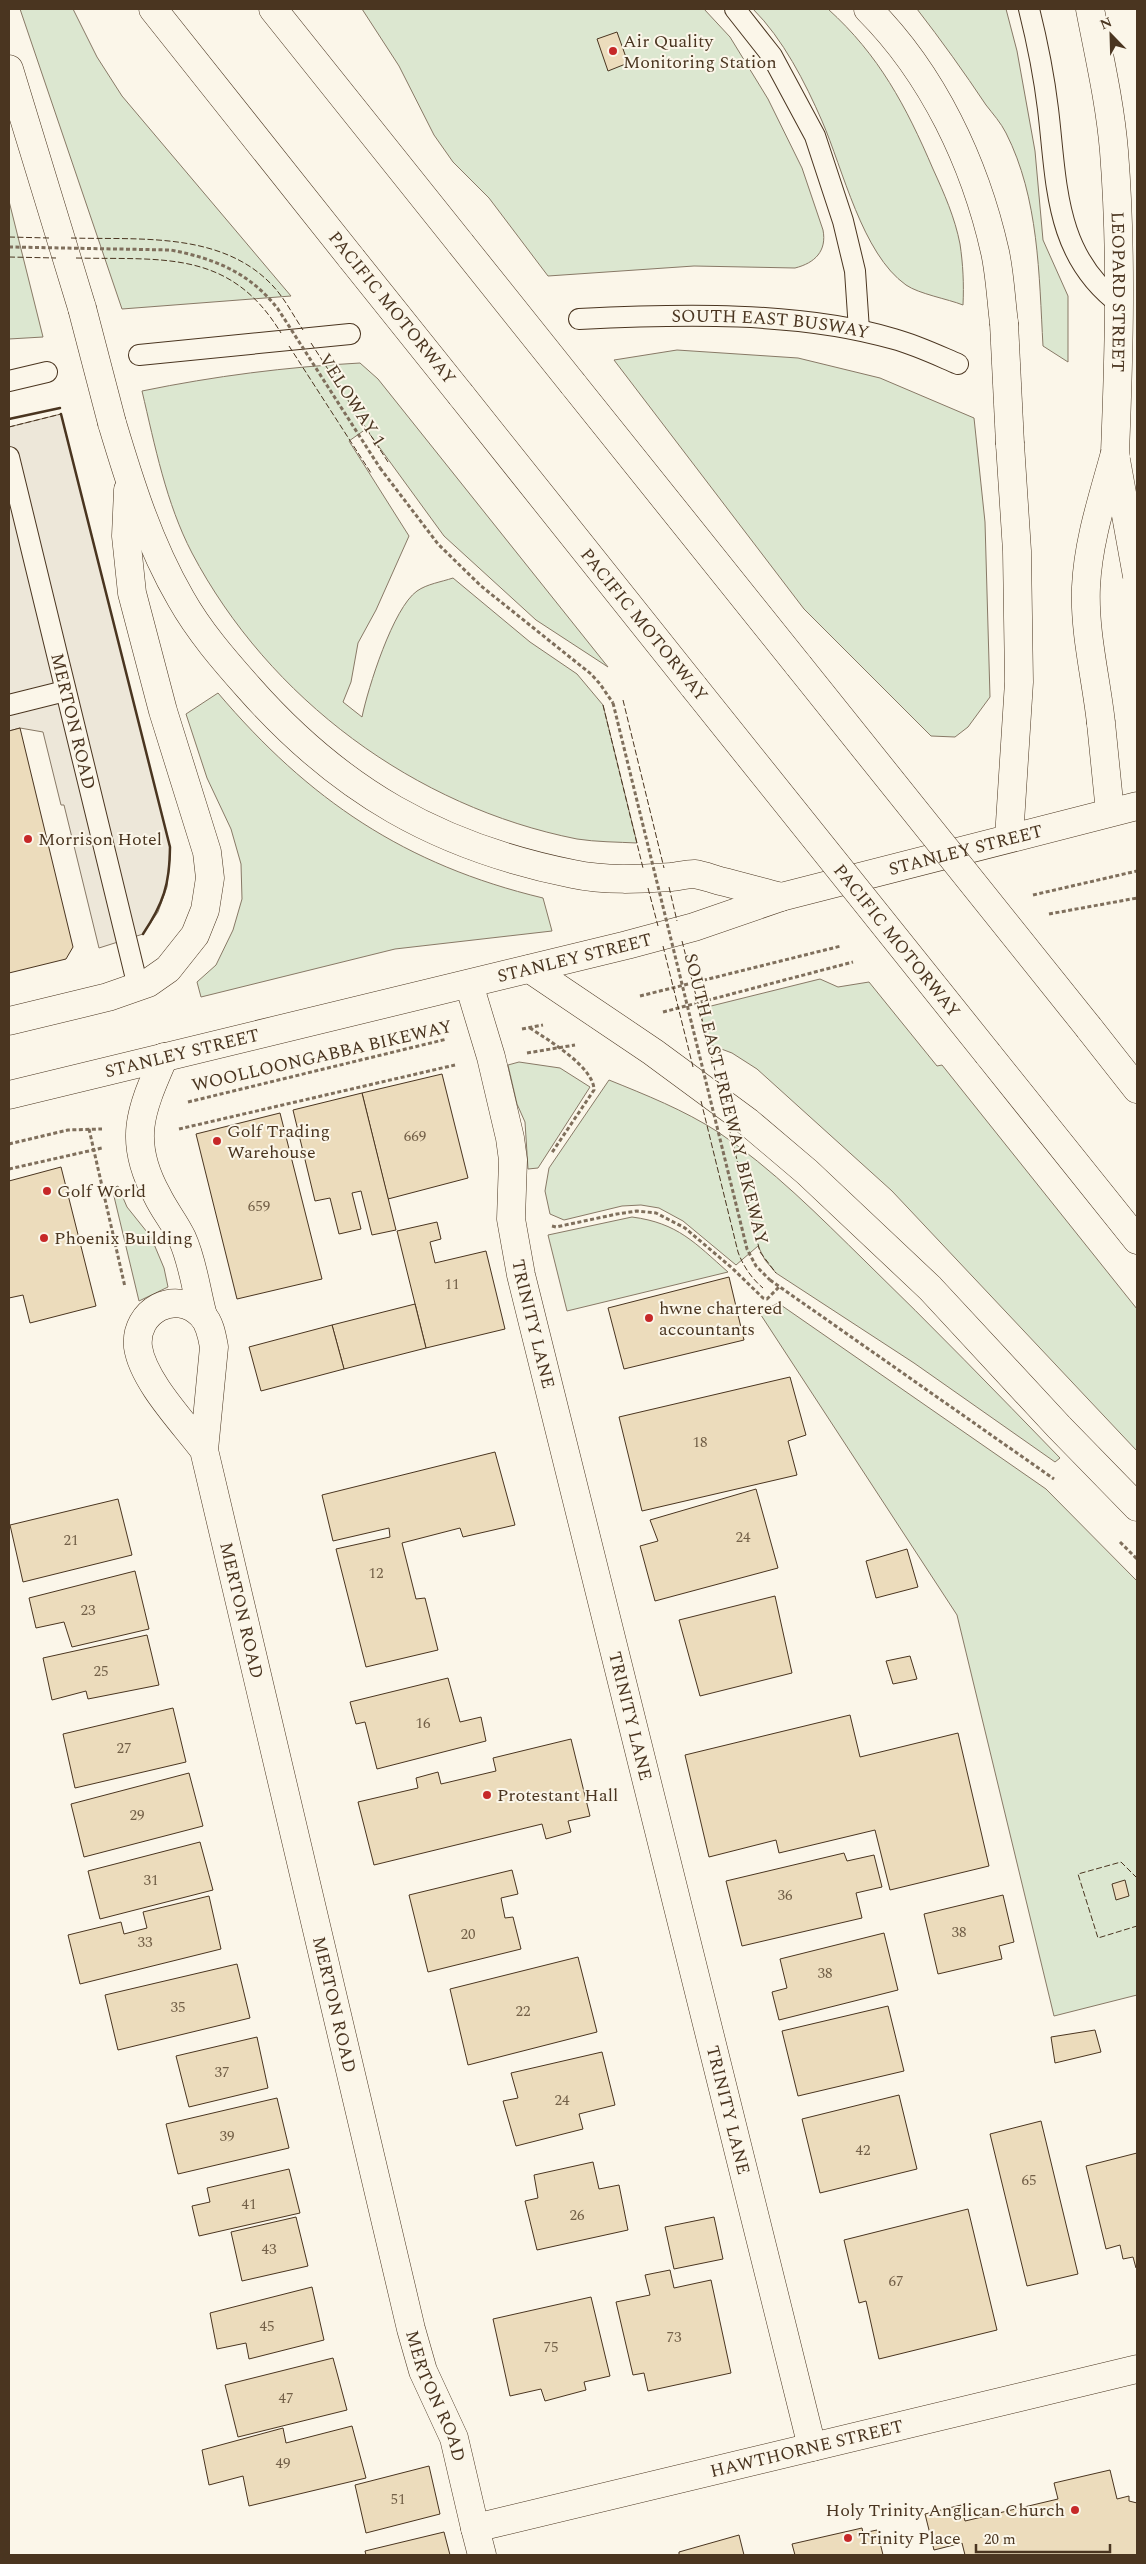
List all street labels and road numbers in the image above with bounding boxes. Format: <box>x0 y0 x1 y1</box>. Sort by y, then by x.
street label: LEOPARD STREET <box>1104 211 1133 372</box>
street label: PACIFIC MOTORWAY <box>321 225 463 391</box>
street label: SOUTH EAST BUSWAY <box>671 302 872 346</box>
street label: VELOWAY 1 <box>312 348 392 452</box>
street label: PACIFIC MOTORWAY <box>573 542 715 708</box>
street label: MERTON ROAD <box>44 650 103 792</box>
street label: STANLEY STREET <box>886 817 1046 882</box>
street label: PACIFIC MOTORWAY <box>827 858 967 1024</box>
street label: STANLEY STREET <box>494 925 655 990</box>
street label: SOUTH EAST FREEWAY BIKEWAY <box>677 950 775 1248</box>
street label: WOOLLOONGABBA BIKEWAY <box>189 1013 455 1099</box>
street label: STANLEY STREET <box>102 1021 262 1085</box>
street label: TRINITY LANE <box>505 1257 562 1391</box>
street label: MERTON ROAD <box>213 1539 271 1681</box>
street label: TRINITY LANE <box>601 1649 660 1784</box>
street label: MERTON ROAD <box>305 1933 364 2076</box>
street label: TRINITY LANE <box>699 2043 757 2178</box>
street label: MERTON ROAD <box>399 2327 473 2464</box>
street label: HAWTHORNE STREET <box>707 2412 906 2485</box>

